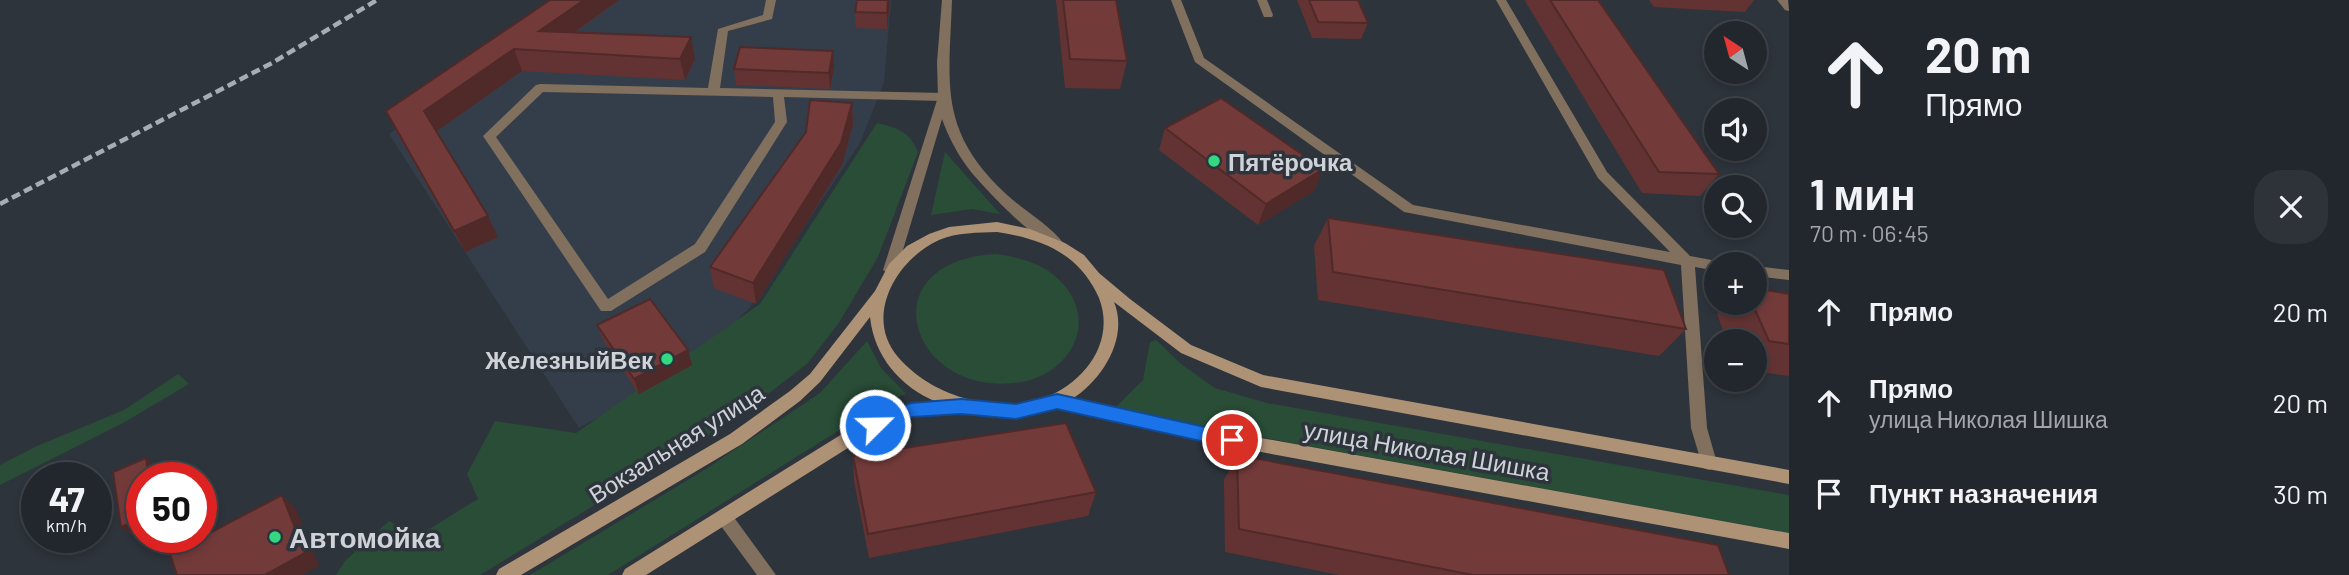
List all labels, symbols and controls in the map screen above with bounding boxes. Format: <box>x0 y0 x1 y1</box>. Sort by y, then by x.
north arrow <box>1704 21 1768 84</box>
map controls <box>1704 21 1767 392</box>
text: 20 m <box>1925 24 2031 83</box>
icon: ahead <box>1810 28 1901 119</box>
text: Прямо <box>1925 84 2023 122</box>
button: sound <box>1704 98 1767 161</box>
place label: Пятёрочка <box>1228 147 1353 176</box>
marker: Пятёрочка <box>1206 153 1222 169</box>
text: 1 мин <box>1810 168 1916 218</box>
button: close <box>2254 170 2328 244</box>
button: search <box>1704 175 1767 238</box>
text: 70 m · 06:45 <box>1810 219 1929 247</box>
button: + <box>1704 252 1767 315</box>
icon: ahead <box>1810 293 1848 331</box>
text: Прямо <box>1869 295 1953 326</box>
text: 20 m <box>2273 296 2328 327</box>
button: − <box>1704 329 1767 392</box>
place label: ЖелезныйВек <box>484 345 654 374</box>
marker: ЖелезныйВек <box>659 351 675 367</box>
text: Прямо <box>1869 372 1953 403</box>
street label: Вокзальная улица <box>583 377 770 509</box>
icon: ahead <box>1810 384 1848 422</box>
text: 20 m <box>2273 387 2328 418</box>
position arrow <box>838 388 912 462</box>
text: улица Николая Шишка <box>1869 405 2108 433</box>
pin <box>1202 410 1262 470</box>
street label: улица Николая Шишка <box>1302 414 1553 486</box>
icon: arrive <box>1213 421 1251 459</box>
speed limit sign: 50 <box>126 462 217 553</box>
icon: arrive <box>1810 475 1848 513</box>
text: 47 <box>48 477 85 519</box>
text: Пункт назначения <box>1869 477 2098 508</box>
text: 30 m <box>2273 478 2328 509</box>
text: km/h <box>46 514 87 536</box>
place label: Автомойка <box>289 520 441 554</box>
marker: Автомойка <box>267 529 283 545</box>

